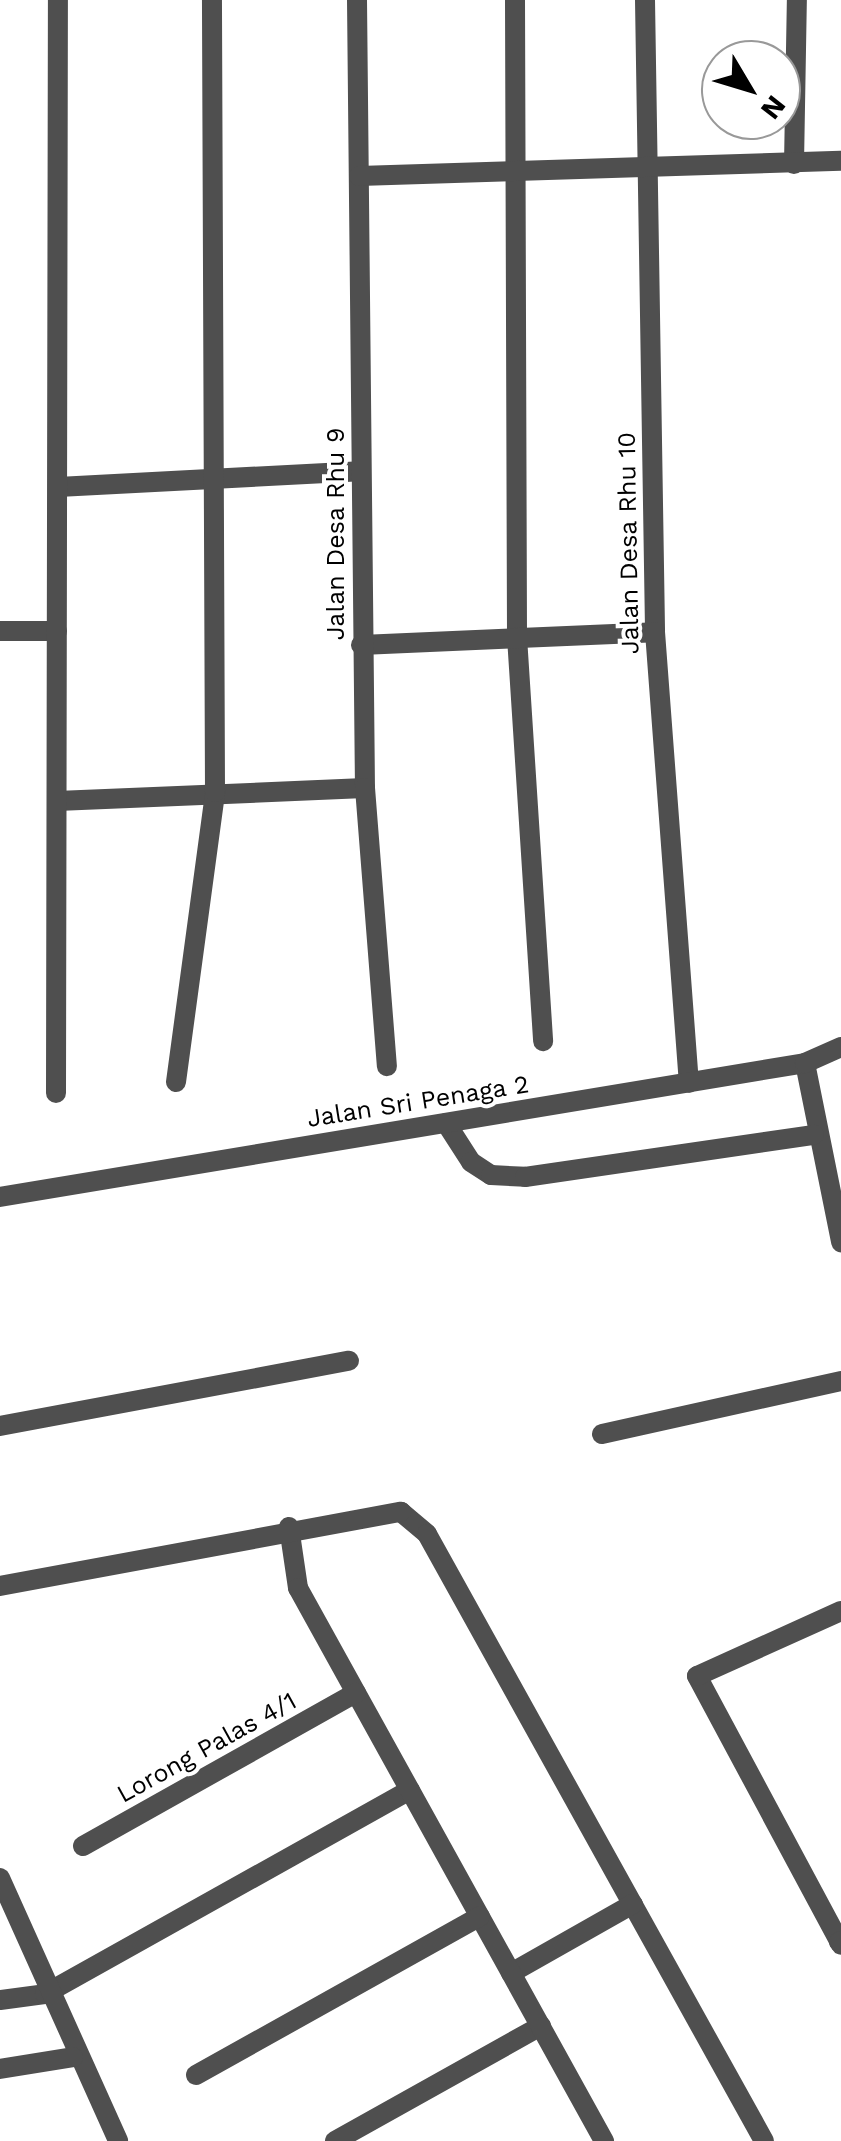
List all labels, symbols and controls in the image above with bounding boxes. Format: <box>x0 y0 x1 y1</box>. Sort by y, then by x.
north arrow <box>701 40 801 140</box>
text: N <box>754 89 793 126</box>
street label: Jalan Desa Rhu 9 <box>321 427 351 641</box>
street label: Jalan Desa Rhu 10 <box>612 431 646 655</box>
street label: Jalan Sri Penaga 2 <box>305 1070 531 1134</box>
street label: Lorong Palas 4/1 <box>112 1686 302 1810</box>

